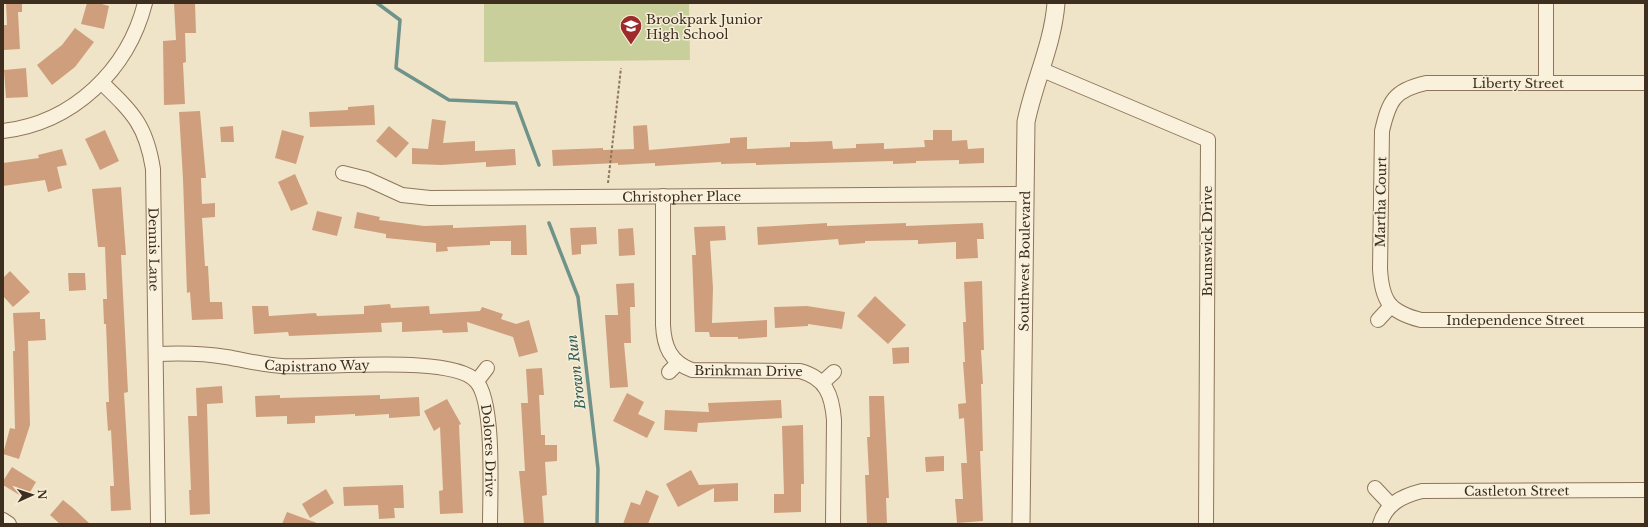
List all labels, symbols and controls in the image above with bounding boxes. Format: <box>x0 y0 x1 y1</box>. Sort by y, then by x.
place label: Brookpark Junior High School <box>646 11 763 43</box>
school or university icon: Brookpark Junior High School <box>618 13 644 46</box>
street label: Liberty Street <box>1472 75 1564 92</box>
street label: Martha Court <box>1372 156 1390 248</box>
street label: Brunswick Drive <box>1199 186 1216 296</box>
street label: Christopher Place <box>622 187 741 205</box>
street label: Southwest Boulevard <box>1015 190 1034 331</box>
street label: Dennis Lane <box>145 207 163 292</box>
street label: Independence Street <box>1446 312 1585 329</box>
water label: Brown Run <box>562 333 590 411</box>
street label: Capistrano Way <box>263 356 370 375</box>
street label: Brinkman Drive <box>694 362 803 380</box>
street label: Dolores Drive <box>477 403 499 497</box>
north arrow <box>12 475 52 515</box>
street label: Castleton Street <box>1464 482 1570 499</box>
text: N <box>35 489 49 501</box>

